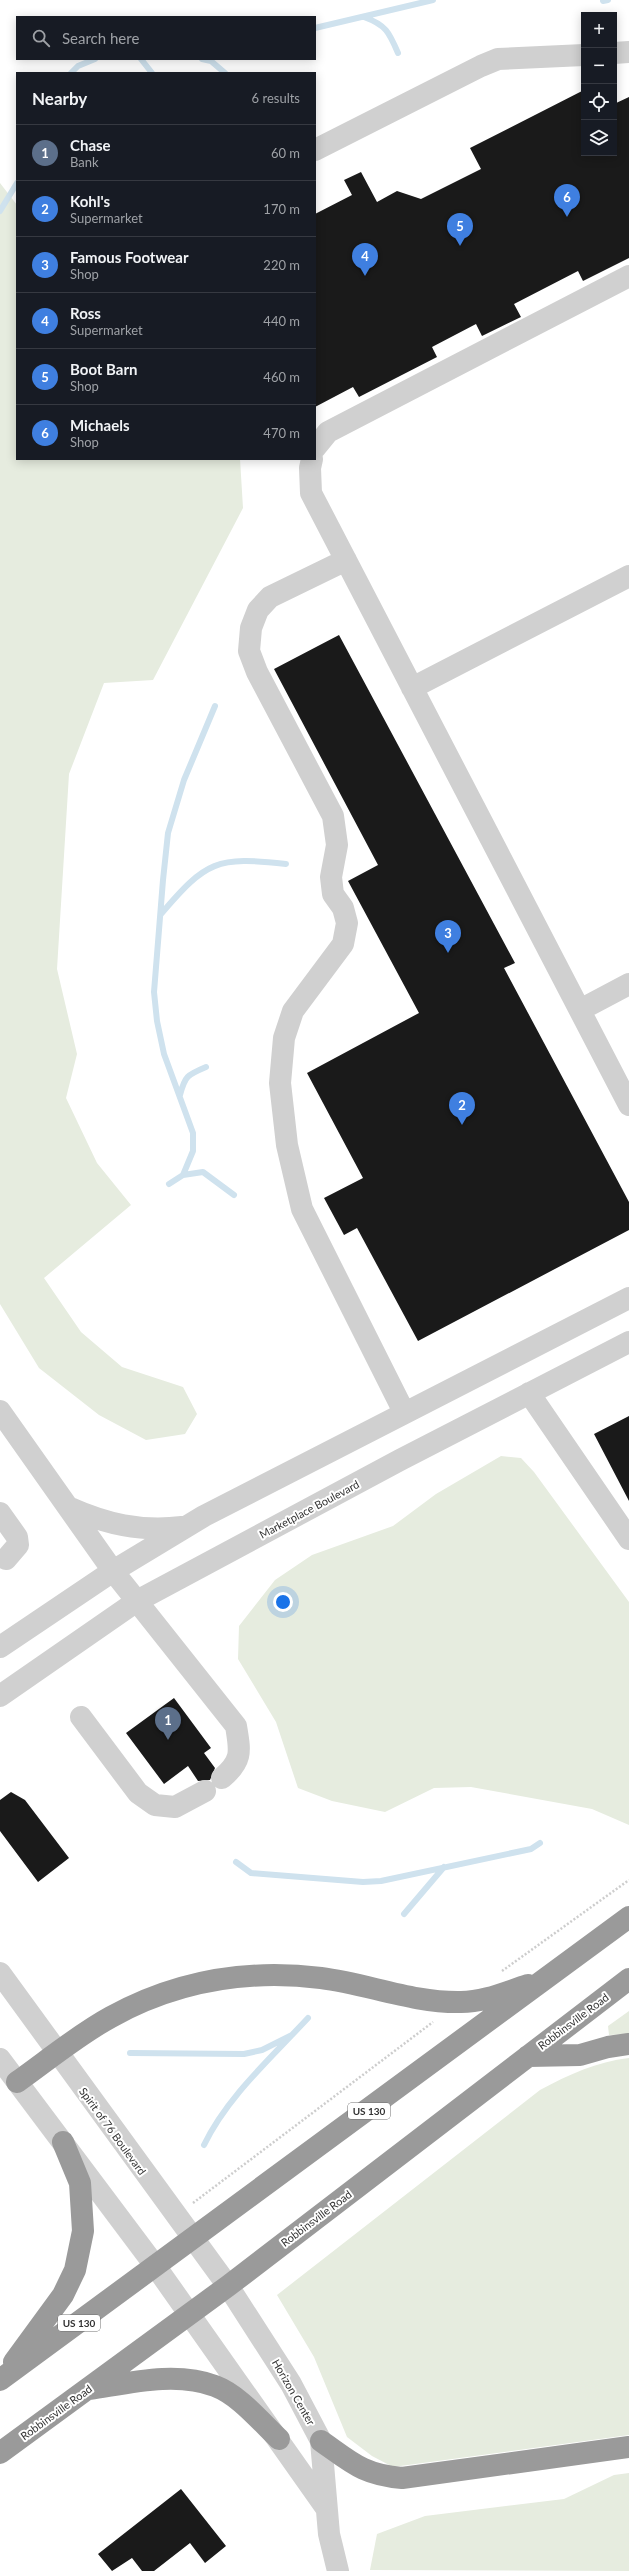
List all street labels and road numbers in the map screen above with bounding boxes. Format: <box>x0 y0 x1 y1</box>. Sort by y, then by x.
street label: Marketplace Boulevard <box>257 1477 361 1541</box>
street label: Robbinsville Road <box>535 1990 611 2052</box>
street label: Spirit of 76 Boulevard <box>77 2085 149 2177</box>
road number: US 130 <box>348 2103 390 2119</box>
street label: Robbinsville Road <box>278 2187 354 2249</box>
road number: US 130 <box>58 2315 100 2331</box>
street label: Horizon Center <box>270 2357 318 2427</box>
street label: Robbinsville Road <box>18 2382 94 2442</box>

